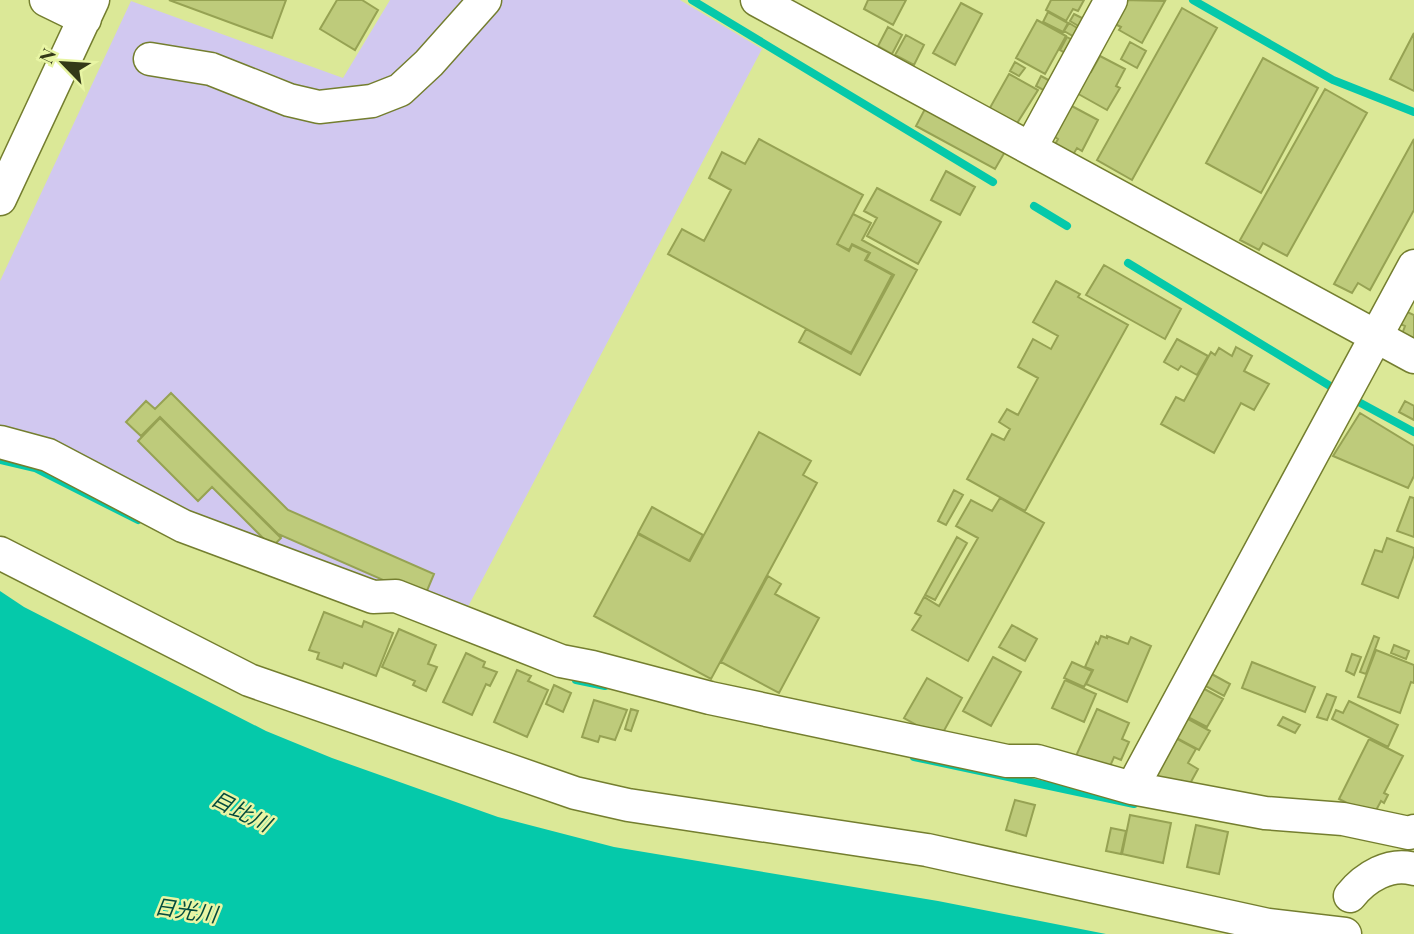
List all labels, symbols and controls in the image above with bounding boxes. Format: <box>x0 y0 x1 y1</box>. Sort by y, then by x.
north arrow <box>28 28 98 98</box>
text: N <box>32 43 61 67</box>
water label: 目比川 <box>208 783 278 838</box>
water label: 日光川 <box>153 891 221 928</box>

